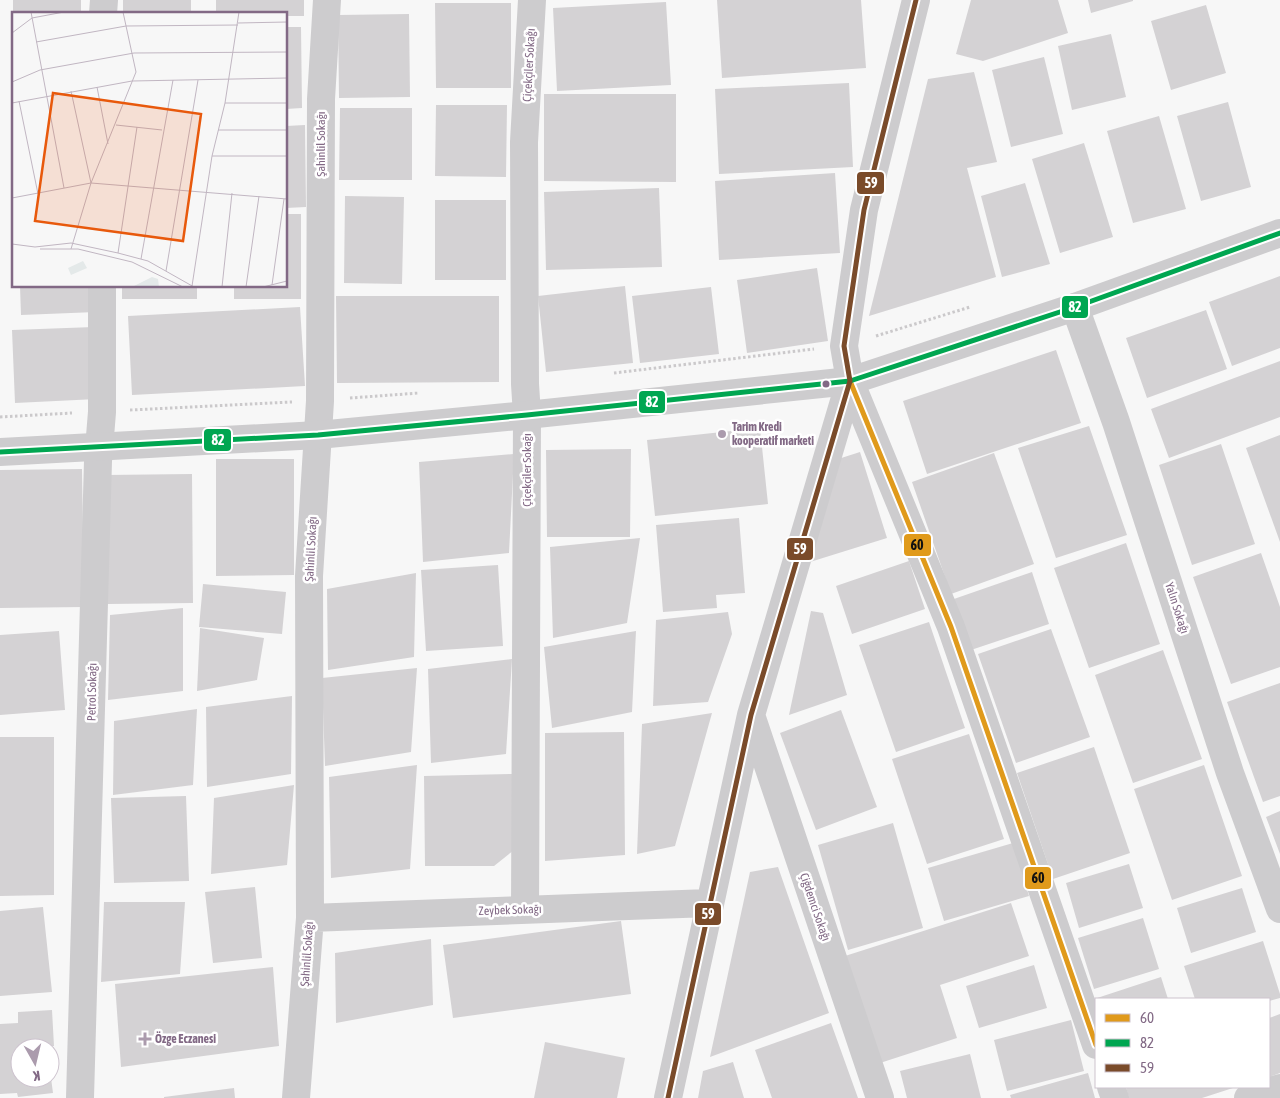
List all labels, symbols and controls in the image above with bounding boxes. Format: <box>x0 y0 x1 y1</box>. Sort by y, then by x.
inset map <box>12 12 288 288</box>
street label: Çiçekçiler Sokağı <box>520 28 538 102</box>
street label: Şahinlil Sokağı <box>314 111 328 177</box>
line badge: 59 <box>856 171 885 195</box>
text: 59 <box>864 175 878 191</box>
line badge: 82 <box>1061 295 1089 319</box>
text: 82 <box>1068 299 1082 315</box>
unlabelled marker <box>821 379 831 389</box>
line badge: 82 <box>638 390 666 414</box>
text: 82 <box>645 394 659 410</box>
place label: Tarim Kredi kooperatif marketi <box>732 420 814 448</box>
line badge: 82 <box>203 428 232 452</box>
marker: Tarim Kredi kooperatif marketi <box>716 428 728 440</box>
text: 82 <box>211 432 225 448</box>
street label: Çiçekçiler Sokağı <box>520 433 534 507</box>
street label: Şahinlil Sokağı <box>302 516 320 582</box>
line badge: 60 <box>903 533 932 557</box>
line badge: 59 <box>786 537 814 561</box>
text: 60 <box>910 537 924 553</box>
text: 59 <box>793 541 807 557</box>
street label: Yalın Sokağı <box>1162 581 1192 635</box>
street label: Petrol Sokağı <box>84 663 100 721</box>
line badge: 60 <box>1024 866 1052 890</box>
text: 60 <box>1031 870 1045 886</box>
street label: Çiğdemci Sokağı <box>797 871 833 943</box>
street label: Zeybek Sokağı <box>478 902 542 918</box>
line badge: 59 <box>694 902 722 926</box>
text: 59 <box>701 906 715 922</box>
street label: Şahinlil Sokağı <box>298 921 316 987</box>
legend <box>1095 998 1270 1088</box>
text: 60 <box>1140 1009 1154 1026</box>
place label: Özge Eczanesi <box>155 1031 216 1046</box>
marker: Özge Eczanesi <box>139 1033 151 1045</box>
text: 82 <box>1140 1034 1154 1051</box>
north arrow <box>10 1038 60 1088</box>
text: 59 <box>1140 1059 1154 1076</box>
text: K <box>32 1067 41 1084</box>

